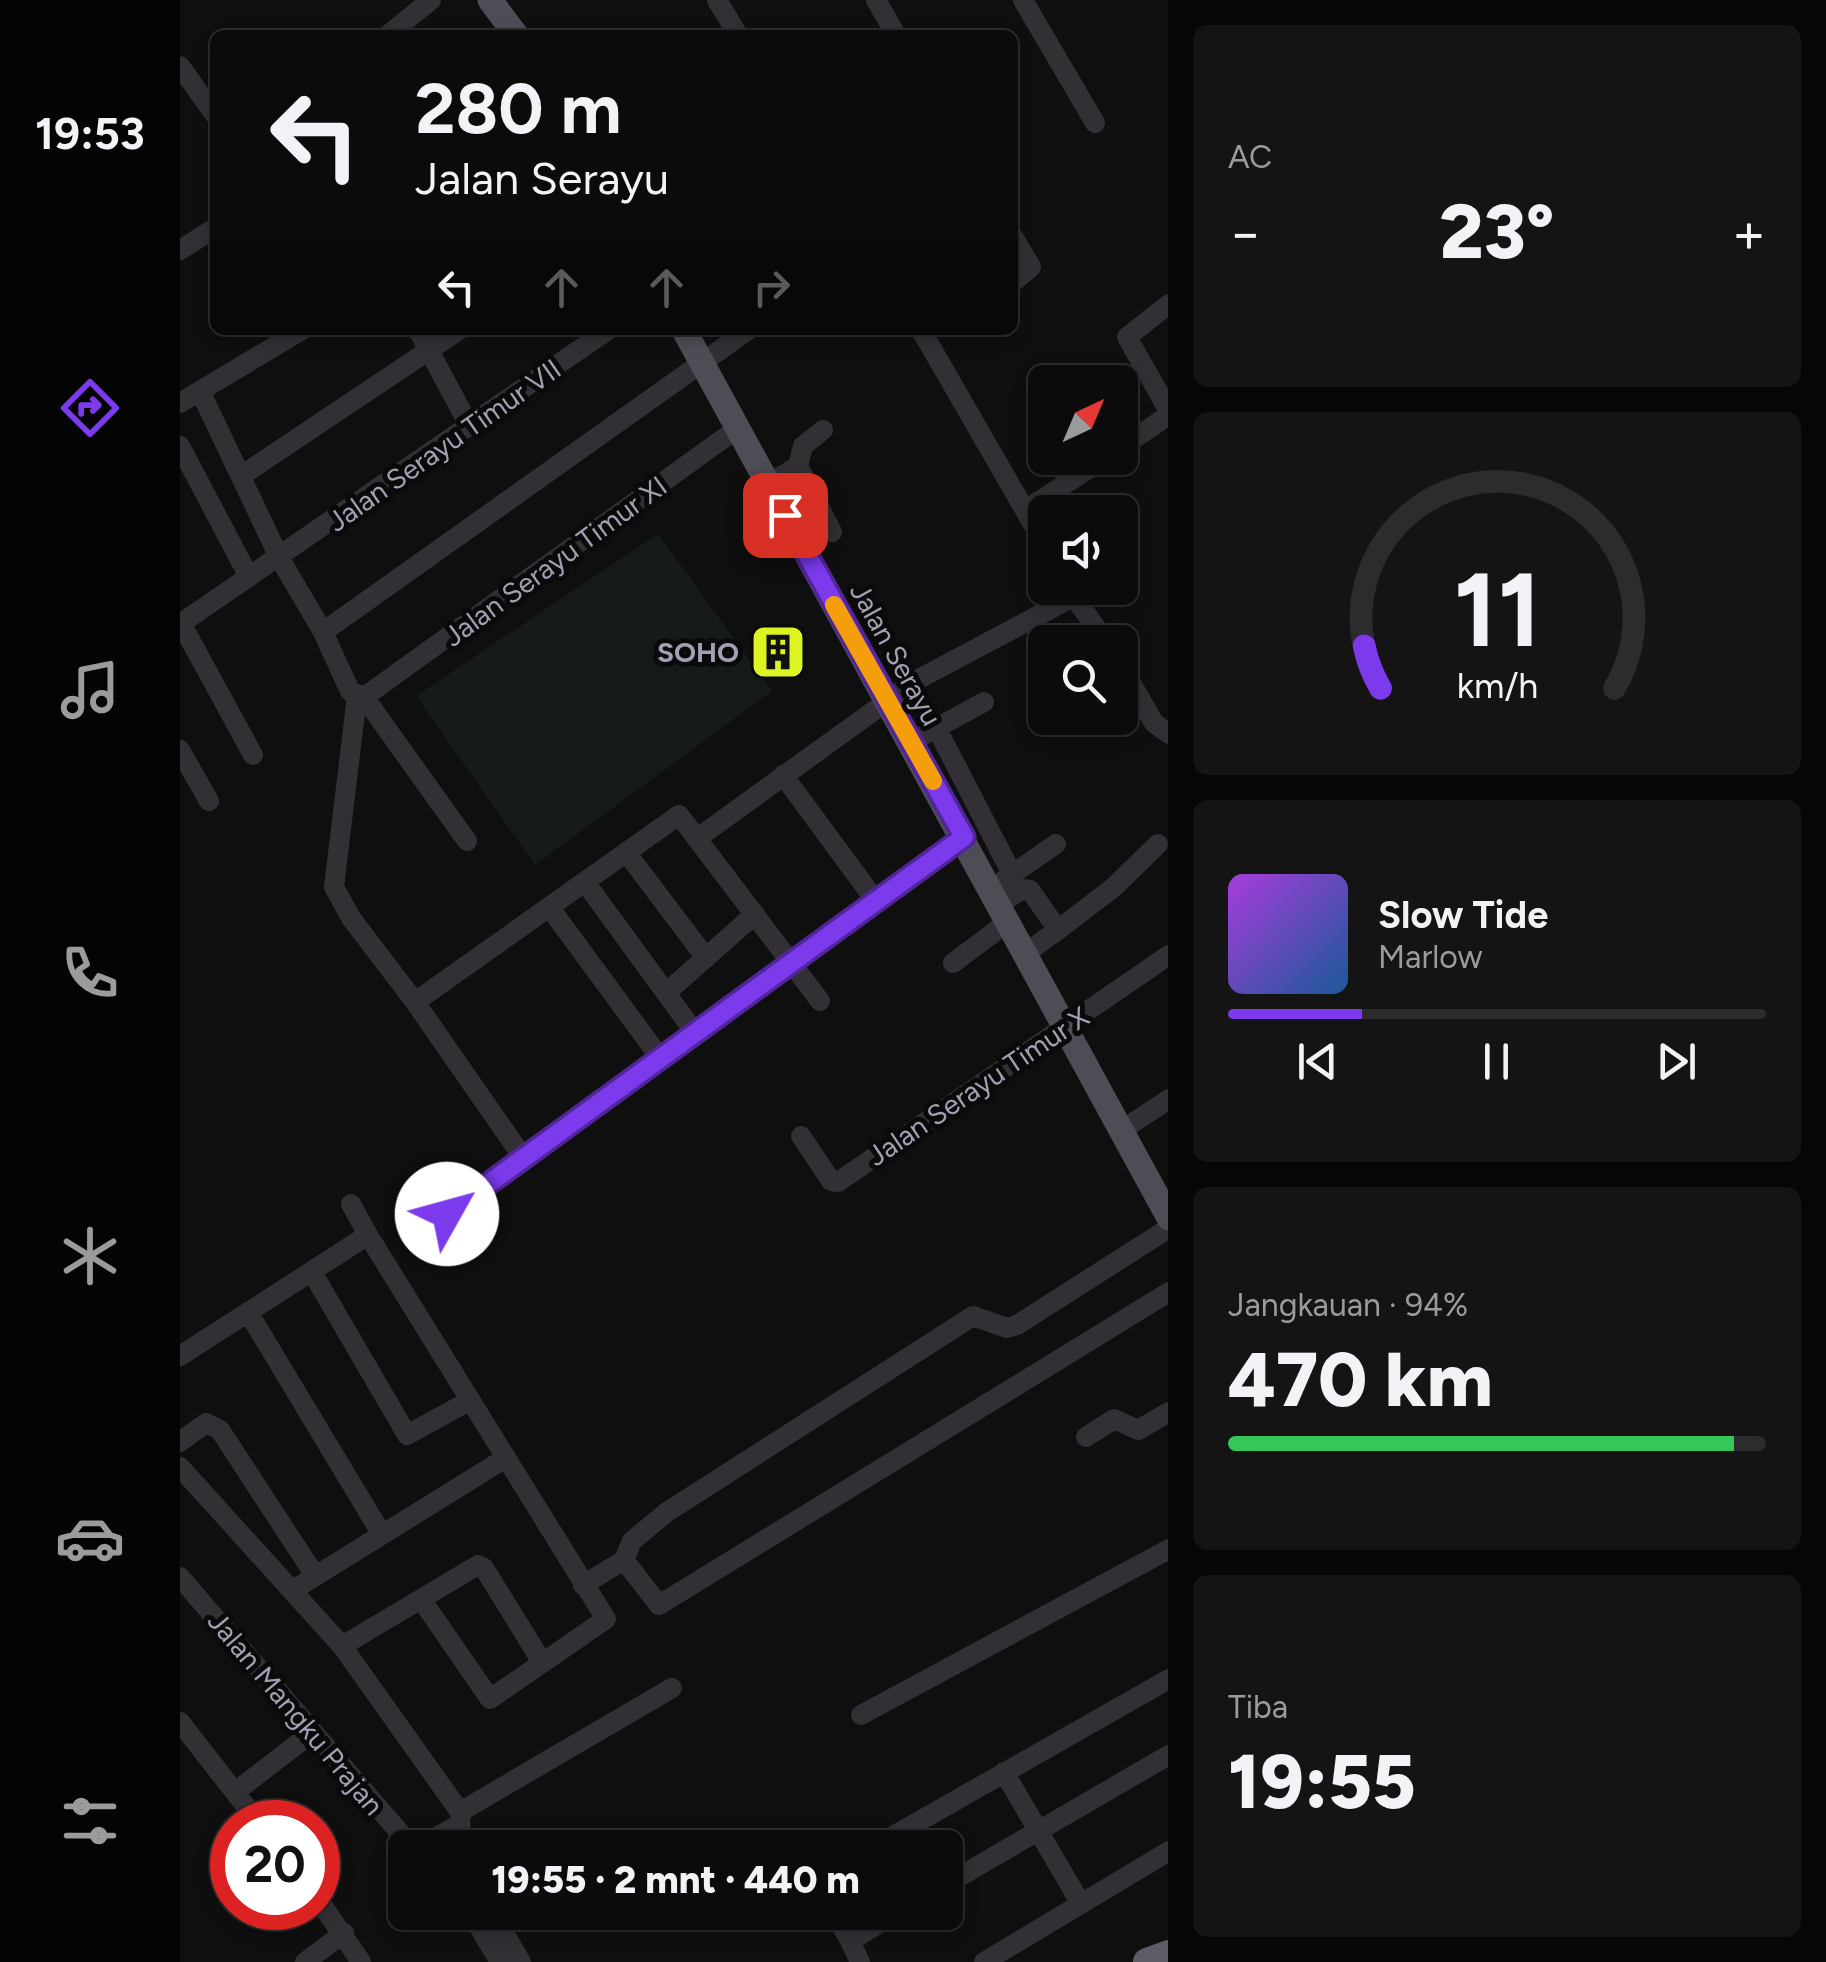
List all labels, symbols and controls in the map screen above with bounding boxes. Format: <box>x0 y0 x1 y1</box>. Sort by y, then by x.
text: 280 m <box>415 66 621 151</box>
icon: left <box>250 70 380 200</box>
text: 19:53 <box>35 106 145 160</box>
text: AC <box>1228 138 1272 176</box>
text: Jalan Serayu <box>415 151 669 205</box>
text: 23° <box>1440 187 1554 277</box>
text: − <box>1228 200 1262 266</box>
text: + <box>1732 200 1766 266</box>
icon: left <box>429 260 484 315</box>
icon: ahead <box>534 260 589 315</box>
icon: ahead <box>639 260 694 315</box>
icon: right <box>744 260 799 315</box>
street label: Jalan Serayu Timur VII <box>321 352 567 538</box>
north arrow <box>1028 365 1138 475</box>
map controls <box>1028 365 1138 735</box>
icon: directions <box>55 373 125 443</box>
street label: Jalan Serayu Timur XI <box>437 469 673 653</box>
pin <box>743 473 828 558</box>
icon: arrive <box>758 488 813 543</box>
button: sound <box>1028 495 1138 605</box>
text: 11 <box>1453 547 1541 672</box>
street label: Jalan Serayu <box>843 577 949 731</box>
building icon: SOHO <box>748 622 808 682</box>
button: search <box>1028 625 1138 735</box>
place label: SOHO <box>657 635 739 669</box>
icon: music <box>55 655 125 725</box>
text: km/h <box>1456 664 1538 707</box>
text: Slow Tide <box>1378 892 1548 938</box>
icon: phone <box>55 938 125 1008</box>
text: Marlow <box>1378 938 1482 976</box>
street label: Jalan Serayu Timur X <box>861 999 1095 1173</box>
icon: previous <box>1290 1034 1345 1089</box>
icon: pause <box>1469 1034 1524 1089</box>
icon: next <box>1649 1034 1704 1089</box>
position arrow <box>395 1162 499 1266</box>
icon: climate <box>55 1221 125 1291</box>
text: Jangkauan · 94% <box>1228 1286 1468 1324</box>
text: 470 km <box>1228 1335 1493 1425</box>
icon: car <box>55 1503 125 1573</box>
street label: Jalan Mangku Prajan <box>201 1604 391 1822</box>
text: Tiba <box>1228 1688 1288 1726</box>
text: 19:55 <box>1228 1737 1416 1827</box>
icon: filters <box>55 1786 125 1856</box>
speed limit sign: 20 <box>210 1800 340 1930</box>
text: 19:55 · 2 mnt · 440 m <box>491 1857 860 1903</box>

